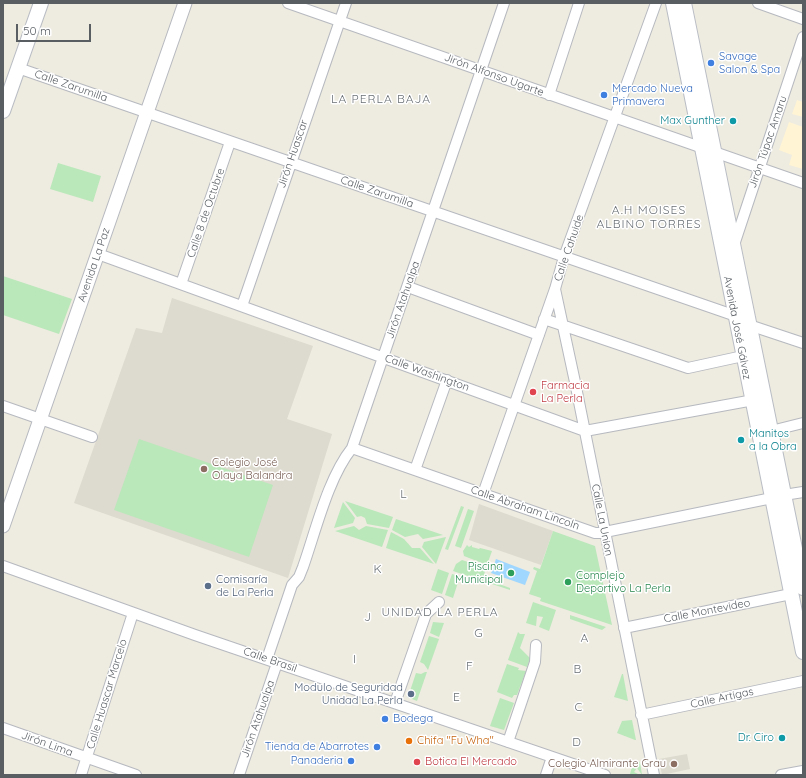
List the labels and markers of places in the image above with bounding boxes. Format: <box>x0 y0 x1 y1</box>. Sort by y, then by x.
place label: Savage Salon & Spa <box>719 50 780 76</box>
marker: Savage Salon & Spa <box>706 58 716 68</box>
place label: Mercado Nueva Primavera <box>612 82 693 108</box>
marker: Mercado Nueva Primavera <box>599 90 609 100</box>
place label: Max Gunther <box>660 114 725 128</box>
marker: Max Gunther <box>728 116 738 126</box>
place label: Farmacia La Perla <box>541 379 589 405</box>
marker: Farmacia La Perla <box>528 387 538 397</box>
place label: Manitos a la Obra <box>749 427 797 453</box>
marker: Manitos a la Obra <box>736 435 746 445</box>
place label: Colegio José Olaya Balandra <box>212 456 292 482</box>
marker: Colegio José Olaya Balandra <box>199 464 209 474</box>
place label: Piscina Municipal <box>455 560 503 586</box>
marker: Piscina Municipal <box>506 568 516 578</box>
place label: Complejo Deportivo La Perla <box>576 569 671 595</box>
place label: Comisaría de La Perla <box>216 573 273 599</box>
marker: Complejo Deportivo La Perla <box>563 577 573 587</box>
marker: Comisaría de La Perla <box>203 581 213 591</box>
place label: Modulo de Seguridad Unidad La Perla <box>294 681 403 707</box>
marker: Modulo de Seguridad Unidad La Perla <box>406 689 416 699</box>
place label: Bodega <box>393 712 433 726</box>
marker: Bodega <box>380 714 390 724</box>
place label: Dr. Ciro <box>738 731 774 745</box>
marker: Dr. Ciro <box>777 733 787 743</box>
place label: Chifa "Fu Wha" <box>417 734 494 748</box>
marker: Chifa "Fu Wha" <box>404 736 414 746</box>
place label: Tienda de Abarrotes <box>265 740 369 754</box>
marker: Tienda de Abarrotes <box>372 742 382 752</box>
place label: Panaderia <box>291 754 343 768</box>
place label: Botica El Mercado <box>425 755 517 769</box>
marker: Panaderia <box>346 756 356 766</box>
marker: Botica El Mercado <box>412 757 422 767</box>
place label: Colegio Almirante Grau <box>548 757 666 771</box>
marker: Colegio Almirante Grau <box>669 759 679 769</box>

